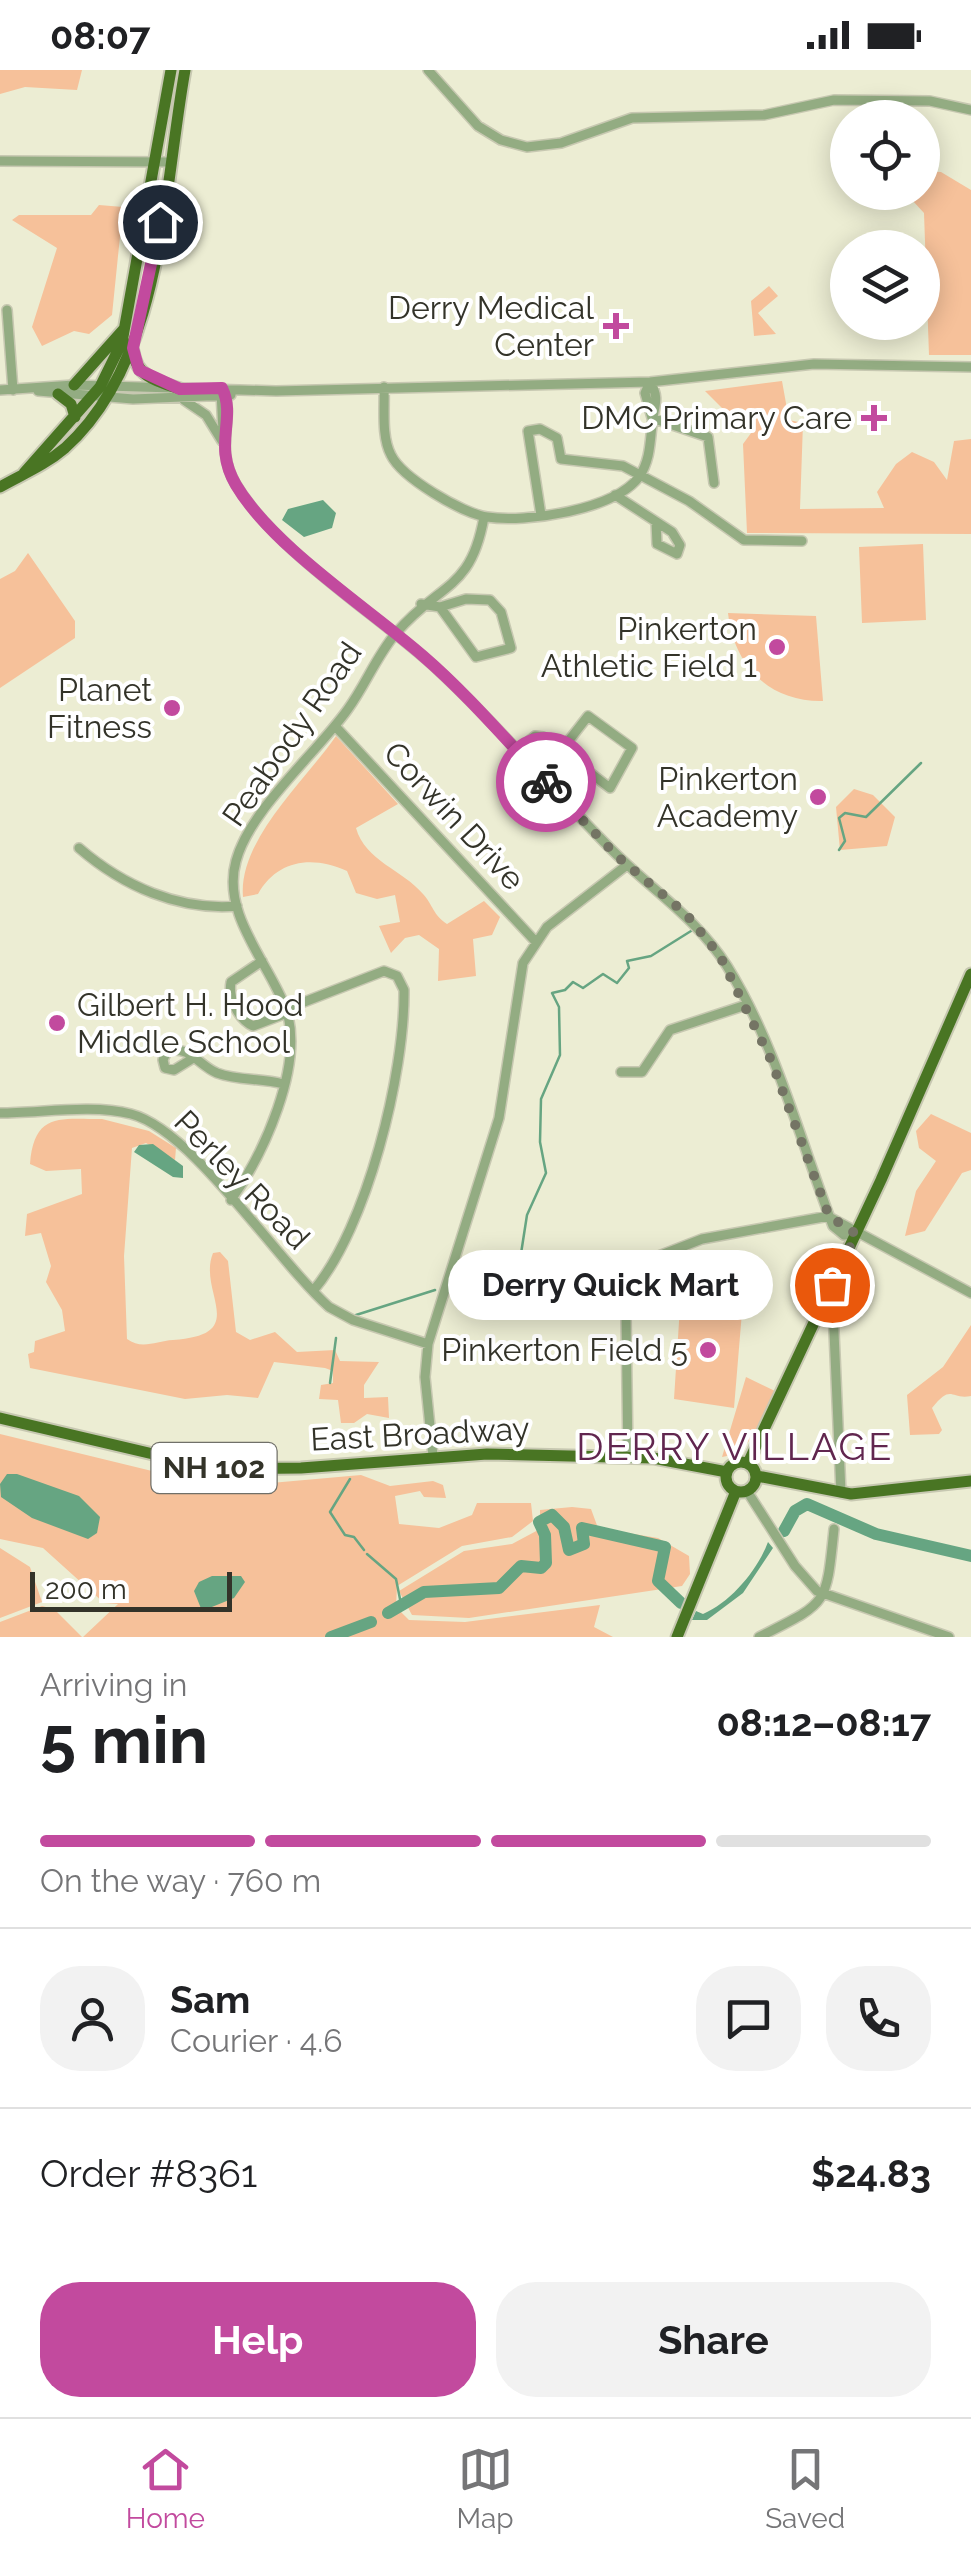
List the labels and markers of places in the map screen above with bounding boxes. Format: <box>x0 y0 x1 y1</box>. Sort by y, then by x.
pin <box>118 180 203 265</box>
place label: Derry Medical Center <box>388 289 594 363</box>
marker: Derry Medical Center <box>603 313 629 339</box>
place label: DMC Primary Care <box>581 399 852 436</box>
marker: DMC Primary Care <box>861 405 887 431</box>
place label: Pinkerton Athletic Field 1 <box>541 610 757 684</box>
marker: Pinkerton Athletic Field 1 <box>766 636 788 658</box>
place label: Planet Fitness <box>47 671 152 745</box>
marker: Planet Fitness <box>161 697 183 719</box>
place label: Pinkerton Academy <box>657 760 798 834</box>
marker: Pinkerton Academy <box>807 786 829 808</box>
place label: Gilbert H. Hood Middle School <box>77 986 303 1060</box>
marker: Gilbert H. Hood Middle School <box>46 1012 68 1034</box>
pin <box>790 1243 875 1328</box>
callout: Derry Quick Mart <box>447 1250 772 1320</box>
place label: Pinkerton Field 5 <box>441 1331 688 1368</box>
marker: Pinkerton Field 5 <box>697 1339 719 1361</box>

